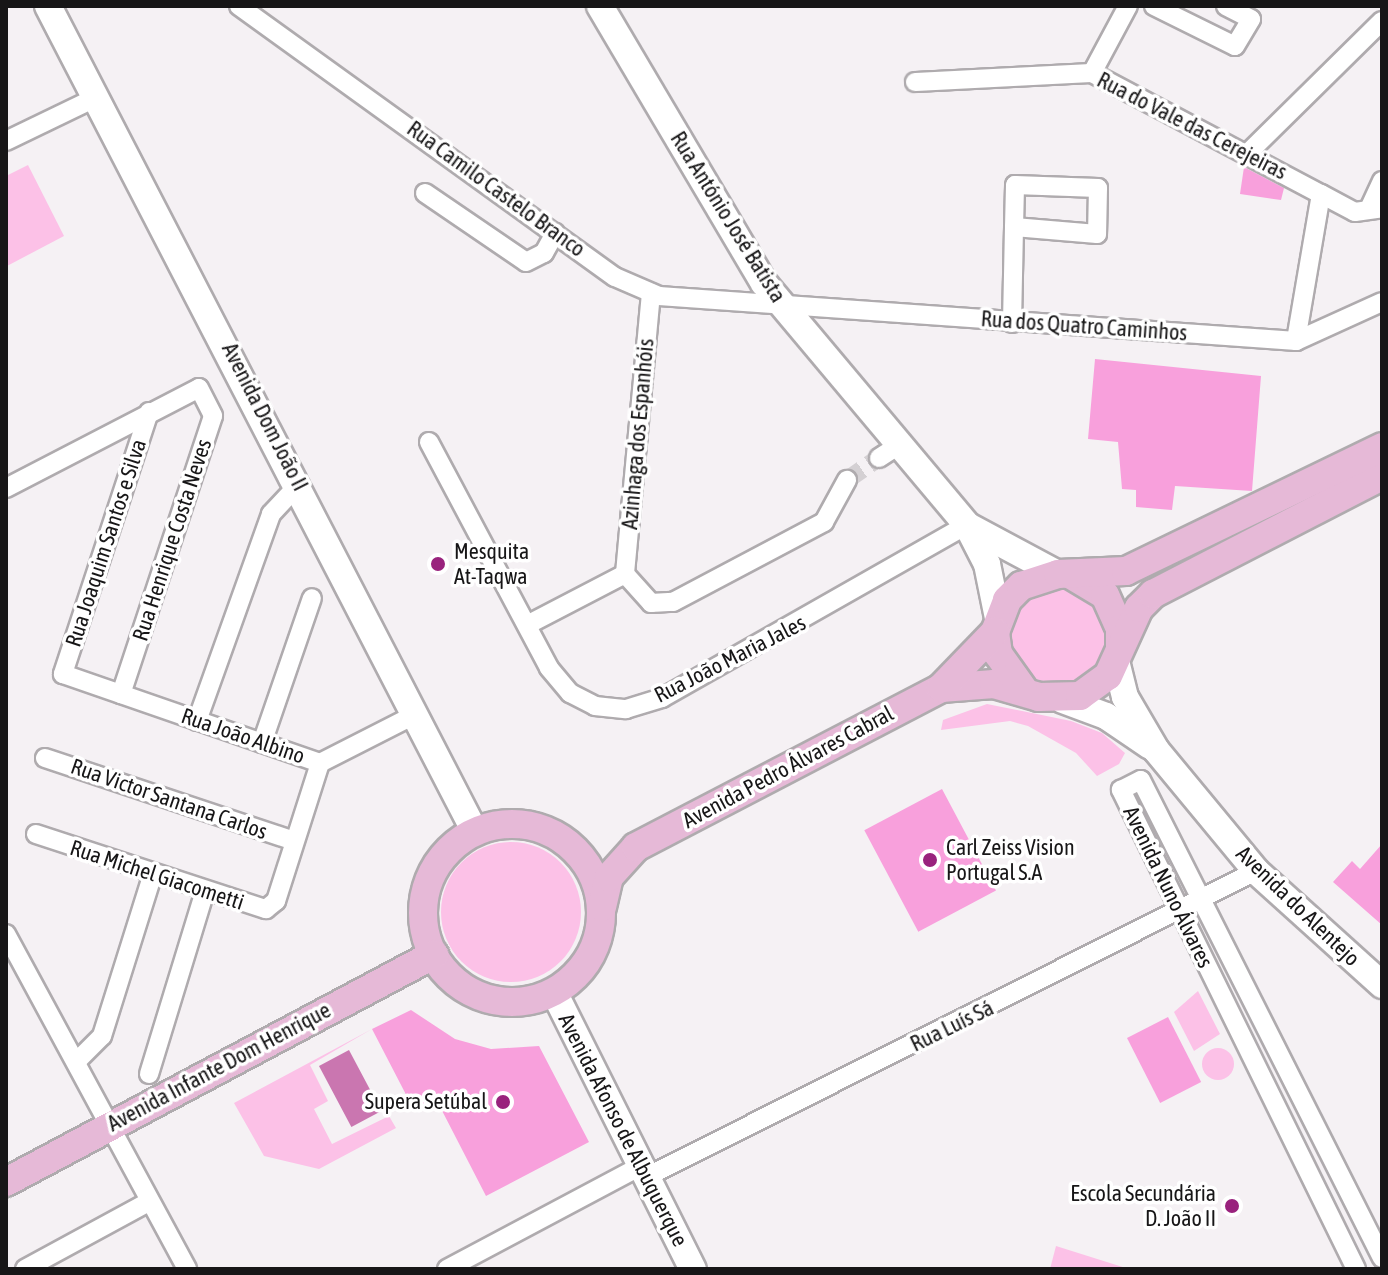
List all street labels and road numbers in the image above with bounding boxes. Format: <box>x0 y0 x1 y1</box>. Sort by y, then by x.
street label: Rua do Vale das Cerejeiras <box>1093 67 1291 185</box>
street label: Rua Camilo Castelo Branco <box>402 116 590 262</box>
street label: Rua António José Batista <box>665 127 791 307</box>
street label: Rua dos Quatro Caminhos <box>980 306 1188 346</box>
street label: Azinhaga dos Espanhóis <box>617 337 659 531</box>
street label: Avenida Dom João II <box>216 339 314 495</box>
street label: Rua Joaquim Santos e Silva <box>60 436 152 650</box>
street label: Rua Henrique Costa Neves <box>127 436 217 644</box>
street label: Rua João Maria Jales <box>650 610 810 708</box>
street label: Avenida Pedro Álvares Cabral <box>678 700 898 834</box>
street label: Rua João Albino <box>178 703 308 769</box>
street label: Rua Victor Santana Carlos <box>67 753 271 845</box>
street label: Avenida Nuno Álvares <box>1117 802 1219 972</box>
street label: Rua Michel Giacometti <box>67 834 247 916</box>
street label: Avenida do Alentejo <box>1231 840 1365 972</box>
street label: Rua Luís Sá <box>906 995 998 1057</box>
street label: Avenida Infante Dom Henrique <box>103 997 335 1137</box>
street label: Avenida Afonso de Albuquerque <box>553 1009 693 1251</box>

